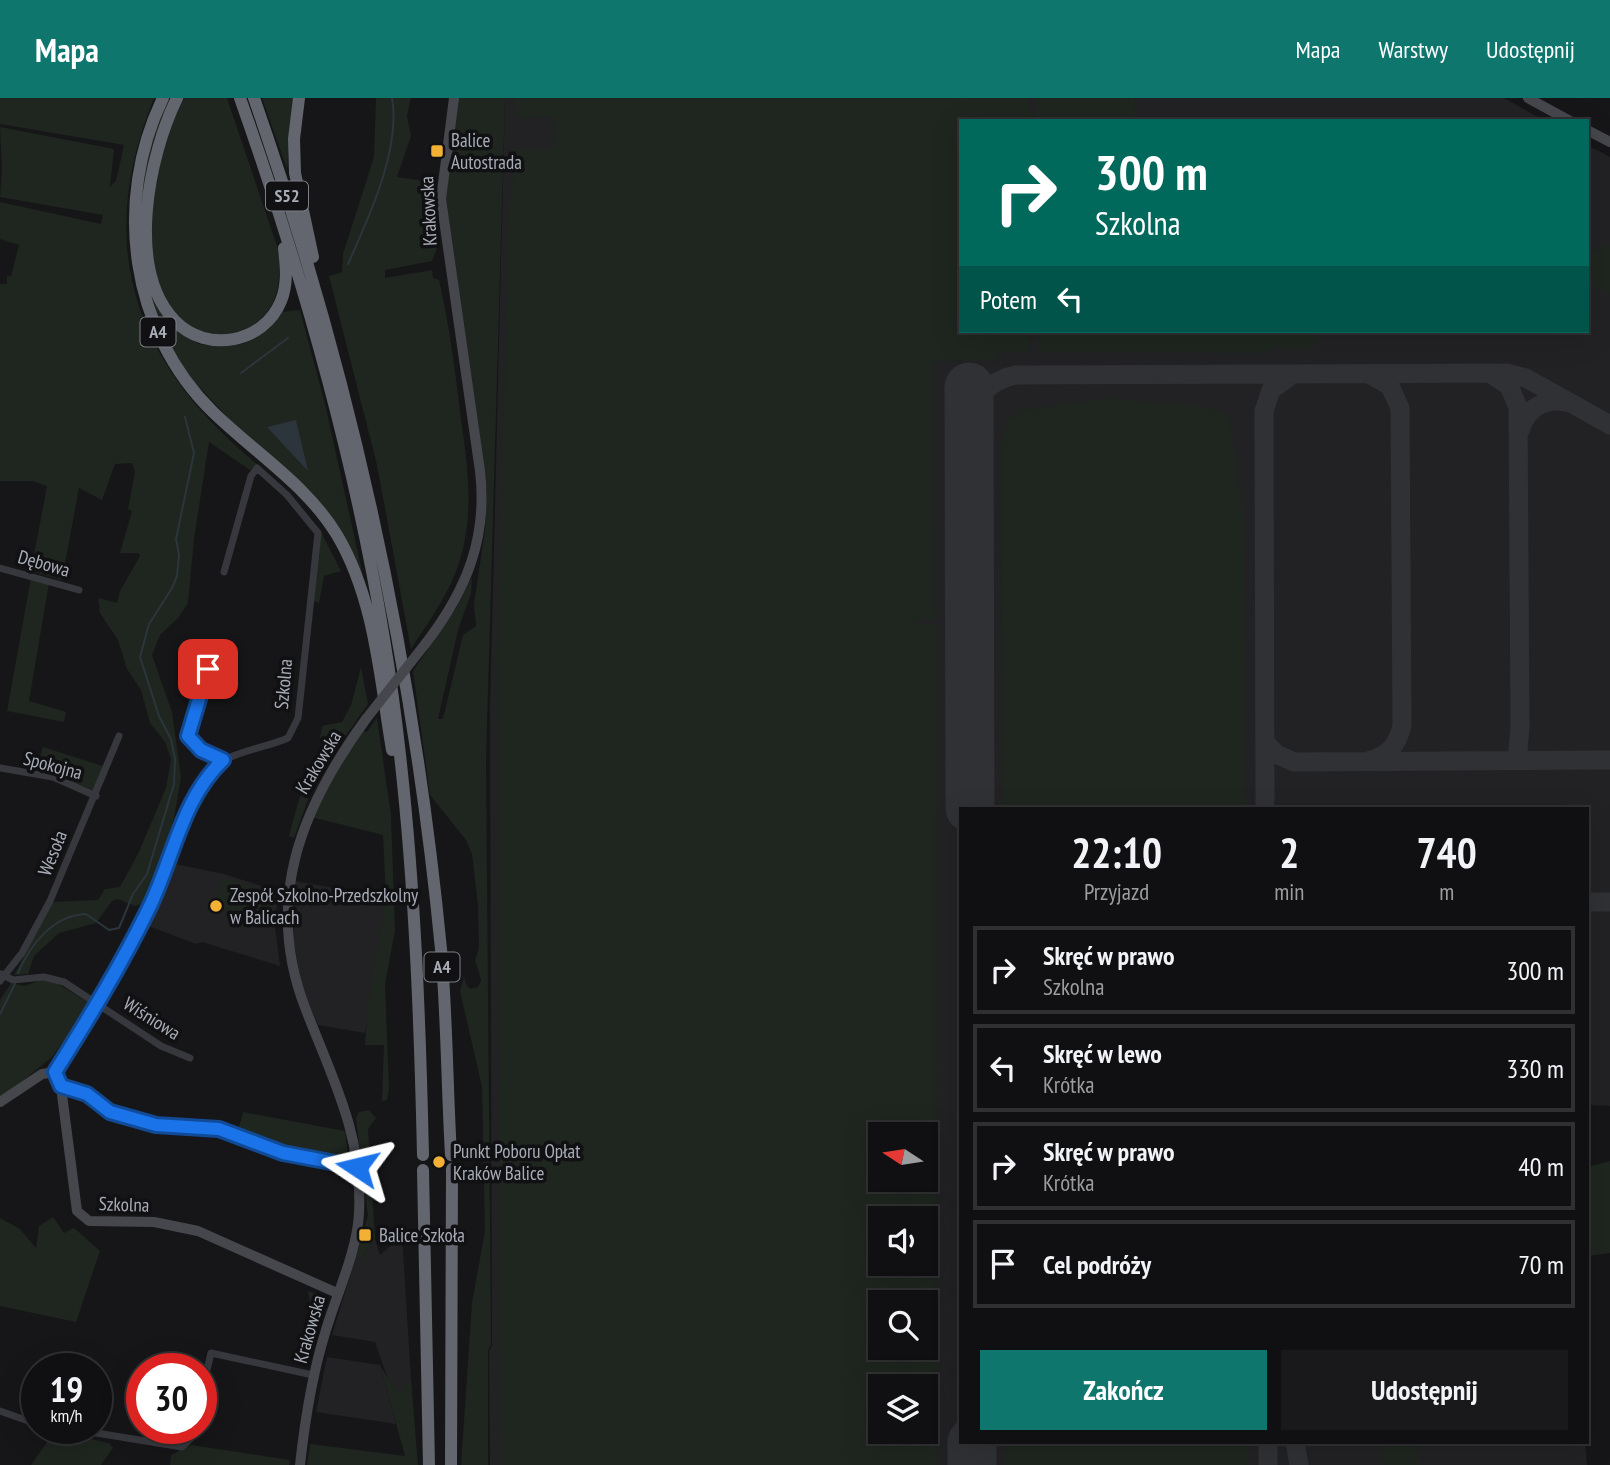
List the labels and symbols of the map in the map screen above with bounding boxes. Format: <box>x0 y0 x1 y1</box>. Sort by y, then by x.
place label: Balice Autostrada <box>451 128 522 174</box>
marker: Balice Autostrada <box>429 143 445 159</box>
street label: Krakowska <box>414 176 442 246</box>
road number: S52 <box>266 182 308 211</box>
road number: A4 <box>140 318 176 346</box>
street label: Dębowa <box>15 544 73 582</box>
pin <box>178 639 238 699</box>
street label: Szkolna <box>269 658 297 710</box>
street label: Krakowska <box>290 726 346 798</box>
street label: Spokojna <box>21 746 85 784</box>
street label: Wesoła <box>32 827 72 879</box>
place label: Zespół Szkolno-Przedszkolny w Balicach <box>230 883 419 929</box>
marker: Zespół Szkolno-Przedszkolny w Balicach <box>208 898 224 914</box>
road number: A4 <box>424 952 460 982</box>
street label: Wiśniowa <box>119 991 185 1045</box>
north arrow <box>868 1122 938 1192</box>
position arrow <box>320 1130 394 1204</box>
place label: Punkt Poboru Opłat Kraków Balice <box>453 1139 581 1185</box>
marker: Punkt Poboru Opłat Kraków Balice <box>431 1154 447 1170</box>
street label: Szkolna <box>98 1191 150 1217</box>
place label: Balice Szkoła <box>379 1223 465 1247</box>
marker: Balice Szkoła <box>357 1227 373 1243</box>
street label: Krakowska <box>288 1292 330 1366</box>
speed limit sign: 30 <box>126 1353 217 1444</box>

